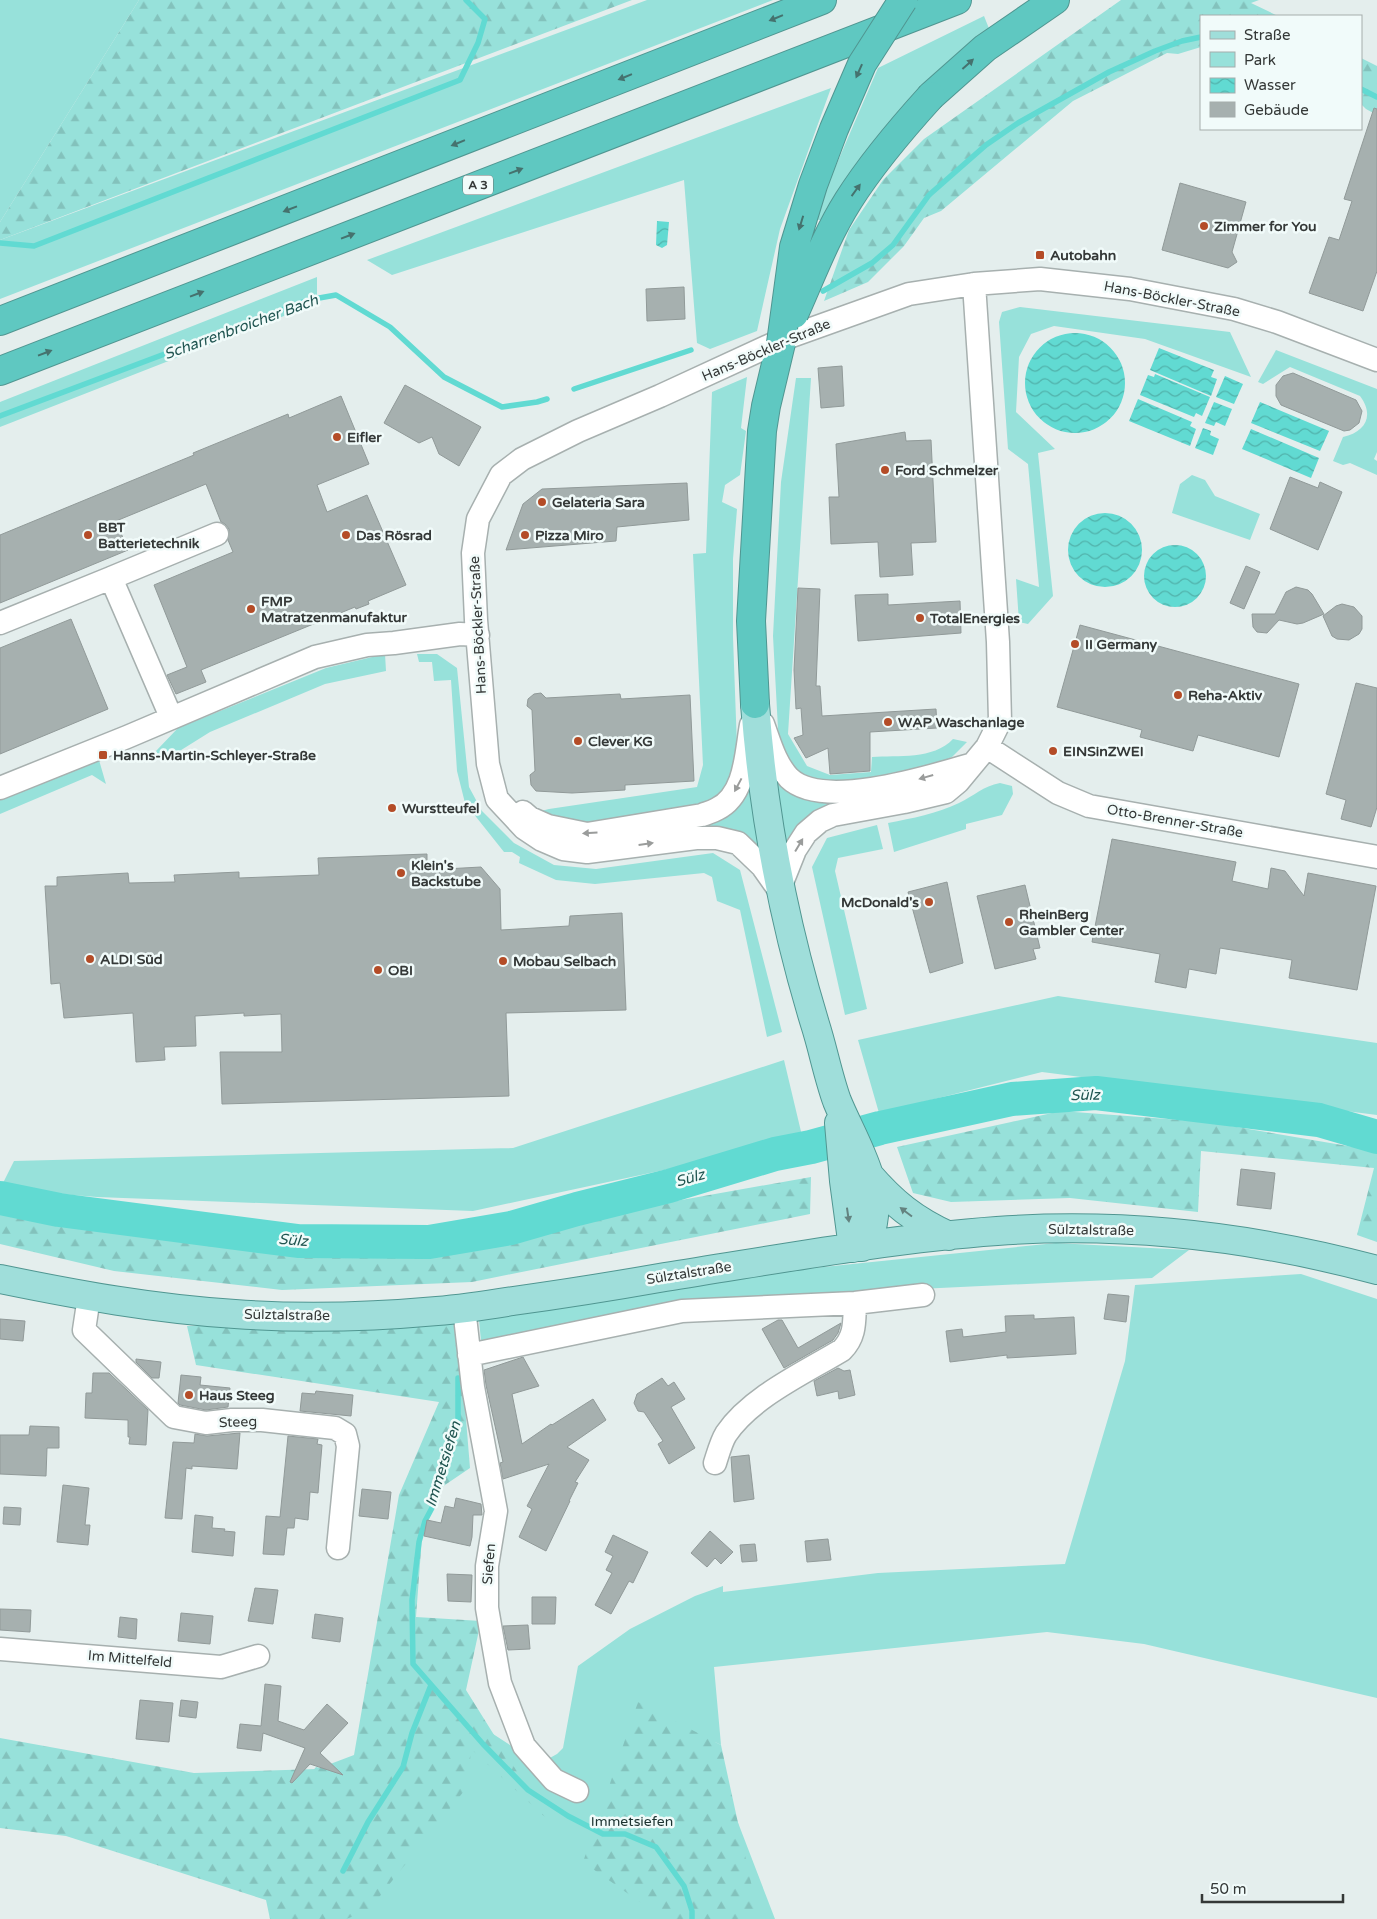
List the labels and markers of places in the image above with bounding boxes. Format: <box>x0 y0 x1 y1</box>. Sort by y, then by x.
place label: Zimmer for You <box>1214 218 1316 235</box>
marker: Zimmer for You <box>1198 220 1210 232</box>
place label: Autobahn <box>1050 247 1116 264</box>
marker: Autobahn <box>1034 249 1046 261</box>
place label: Eifler <box>347 429 382 446</box>
marker: Eifler <box>331 431 343 443</box>
place label: Ford Schmelzer <box>895 462 999 479</box>
marker: Ford Schmelzer <box>879 464 891 476</box>
place label: Gelateria Sara <box>552 494 645 511</box>
marker: Gelateria Sara <box>536 496 548 508</box>
place label: BBT Batterietechnik <box>98 519 200 552</box>
place label: Das Rösrad <box>356 527 432 544</box>
place label: Pizza Miro <box>535 527 604 544</box>
marker: BBT Batterietechnik <box>82 529 94 541</box>
marker: Das Rösrad <box>340 529 352 541</box>
marker: Pizza Miro <box>519 529 531 541</box>
place label: FMP Matratzenmanufaktur <box>261 593 408 626</box>
marker: FMP Matratzenmanufaktur <box>245 603 257 615</box>
place label: TotalEnergies <box>929 610 1020 627</box>
marker: TotalEnergies <box>914 612 926 624</box>
place label: II Germany <box>1085 636 1158 653</box>
marker: II Germany <box>1069 638 1081 650</box>
place label: Reha-Aktiv <box>1188 687 1263 704</box>
marker: Reha-Aktiv <box>1172 689 1184 701</box>
place label: WAP Waschanlage <box>898 714 1024 731</box>
marker: WAP Waschanlage <box>882 716 894 728</box>
place label: Clever KG <box>588 733 653 750</box>
marker: Clever KG <box>572 735 584 747</box>
place label: EINSinZWEI <box>1063 743 1144 760</box>
marker: EINSinZWEI <box>1047 745 1059 757</box>
place label: Hanns-Martin-Schleyer-Straße <box>113 747 316 764</box>
marker: Hanns-Martin-Schleyer-Straße <box>97 749 109 761</box>
place label: Wurstteufel <box>402 800 480 817</box>
marker: Wurstteufel <box>386 802 398 814</box>
place label: Klein's Backstube <box>411 857 481 890</box>
marker: Klein's Backstube <box>395 867 407 879</box>
place label: McDonald's <box>841 894 919 911</box>
marker: McDonald's <box>923 896 935 908</box>
place label: RheinBerg Gambler Center <box>1019 906 1125 939</box>
marker: RheinBerg Gambler Center <box>1003 916 1015 928</box>
place label: ALDI Süd <box>100 951 163 968</box>
marker: ALDI Süd <box>84 953 96 965</box>
place label: Mobau Selbach <box>513 953 616 970</box>
marker: Mobau Selbach <box>497 955 509 967</box>
place label: OBI <box>388 962 413 979</box>
marker: OBI <box>372 964 384 976</box>
place label: Haus Steeg <box>199 1387 275 1404</box>
marker: Haus Steeg <box>183 1389 195 1401</box>

